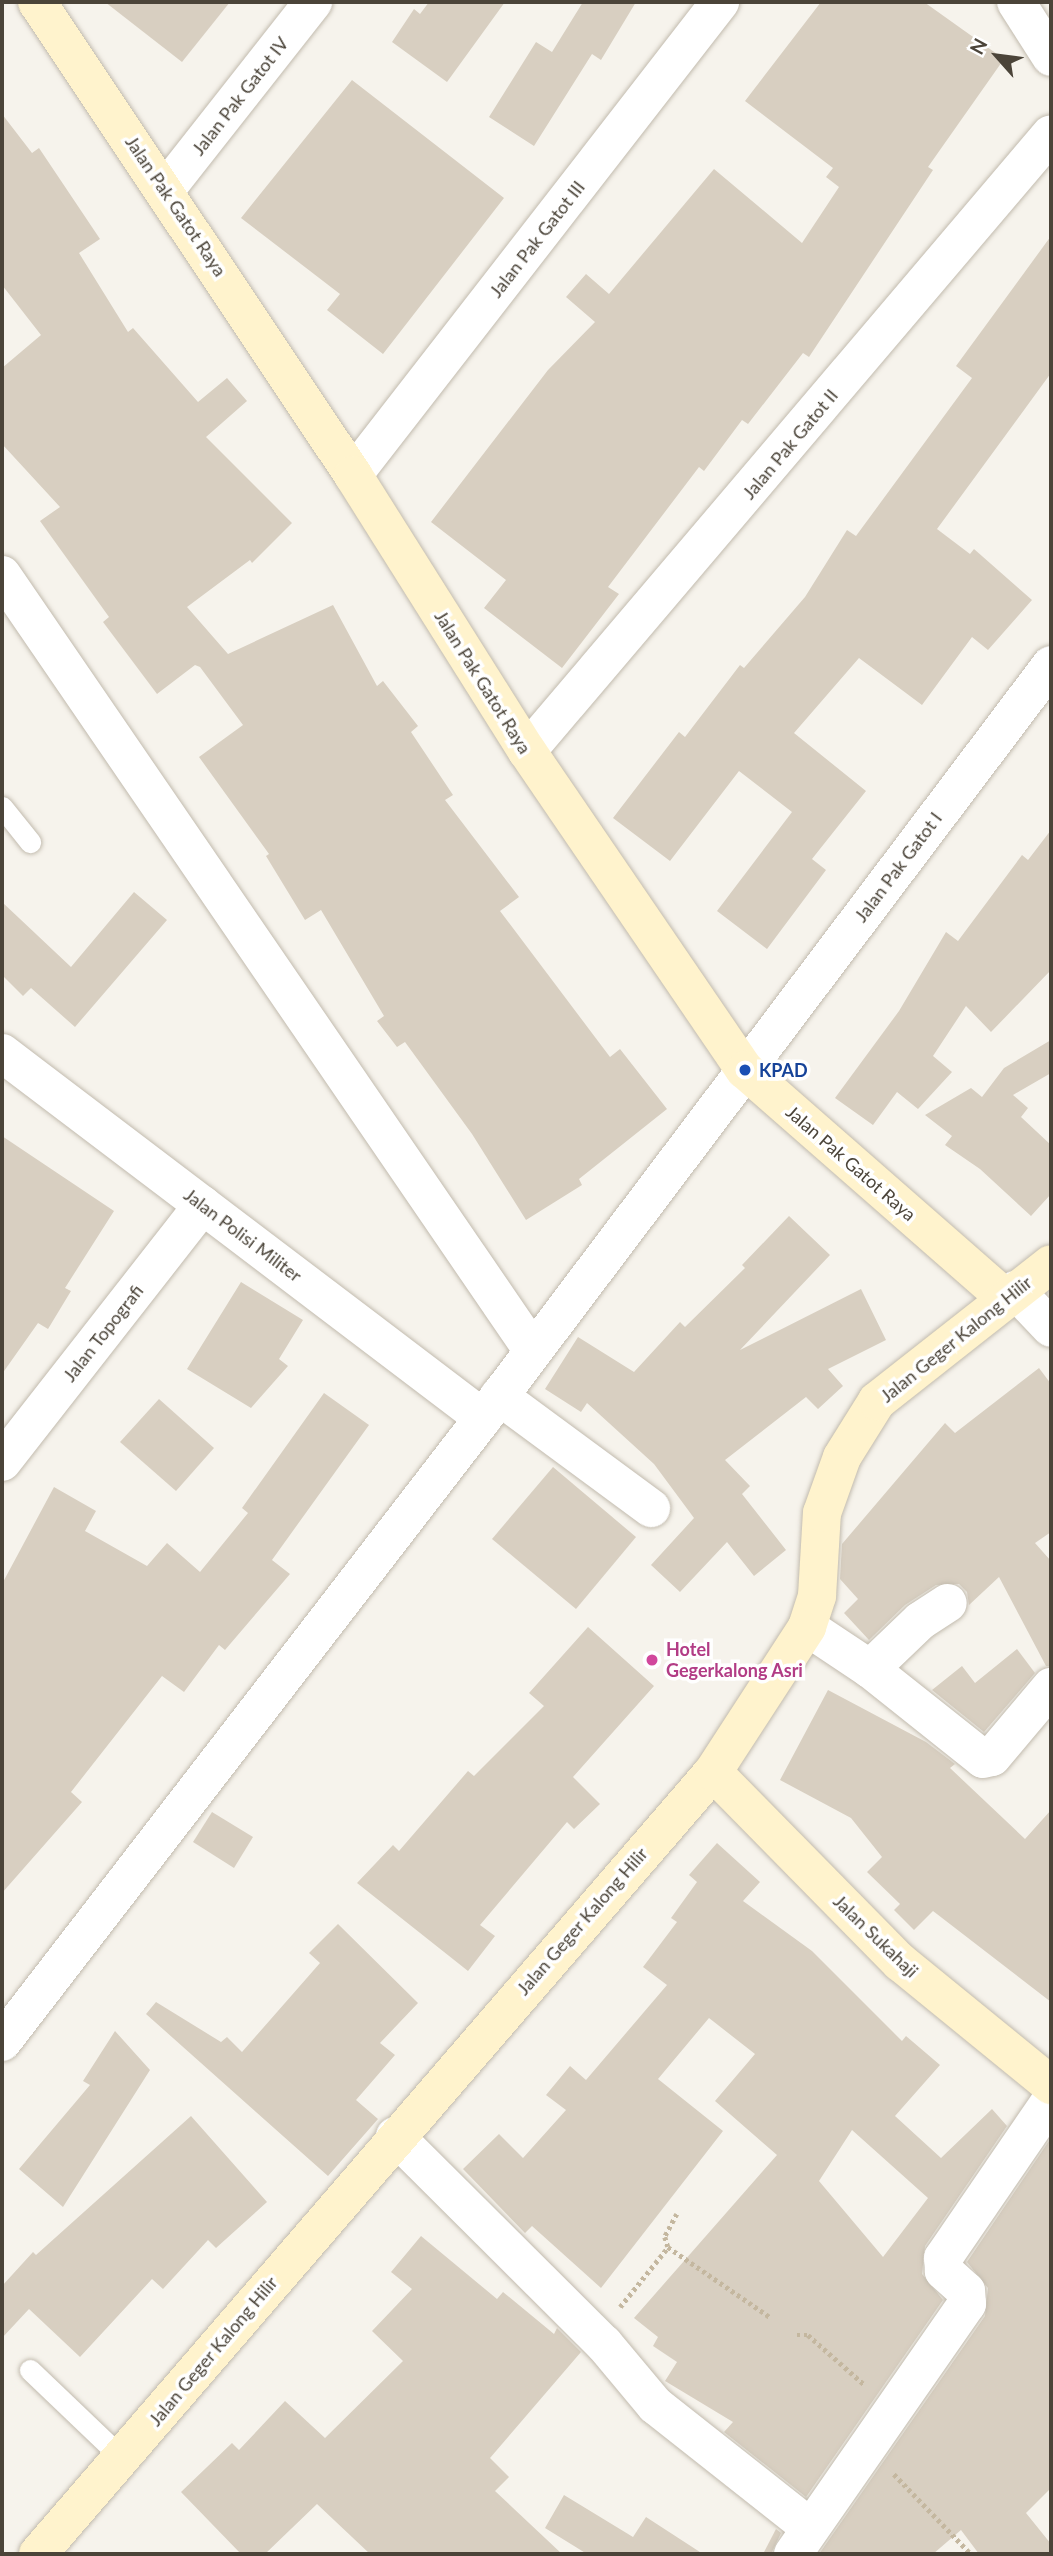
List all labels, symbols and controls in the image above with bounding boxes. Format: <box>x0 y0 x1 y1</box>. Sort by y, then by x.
north arrow <box>962 21 1032 91</box>
street label: Jalan Pak Gatot IV <box>187 33 293 159</box>
text: N <box>964 34 992 58</box>
street label: Jalan Pak Gatot Raya <box>121 132 231 280</box>
street label: Jalan Pak Gatot III <box>485 176 589 302</box>
street label: Jalan Pak Gatot II <box>738 385 842 503</box>
street label: Jalan Pak Gatot Raya <box>430 606 536 758</box>
street label: Jalan Pak Gatot I <box>850 808 946 926</box>
place label: KPAD <box>759 1059 808 1081</box>
marker: KPAD <box>737 1062 753 1078</box>
street label: Jalan Pak Gatot Raya <box>782 1101 920 1225</box>
street label: Jalan Polisi Militer <box>180 1184 306 1286</box>
street label: Jalan Geger Kalong Hilir <box>876 1271 1036 1407</box>
street label: Jalan Topografi <box>58 1280 148 1386</box>
place label: Hotel Gegerkalong Asri <box>666 1639 804 1682</box>
marker: Hotel Gegerkalong Asri <box>644 1652 660 1668</box>
street label: Jalan Geger Kalong Hilir <box>512 1843 652 1999</box>
street label: Jalan Sukahaji <box>829 1890 923 1982</box>
street label: Jalan Geger Kalong Hilir <box>144 2272 282 2430</box>

